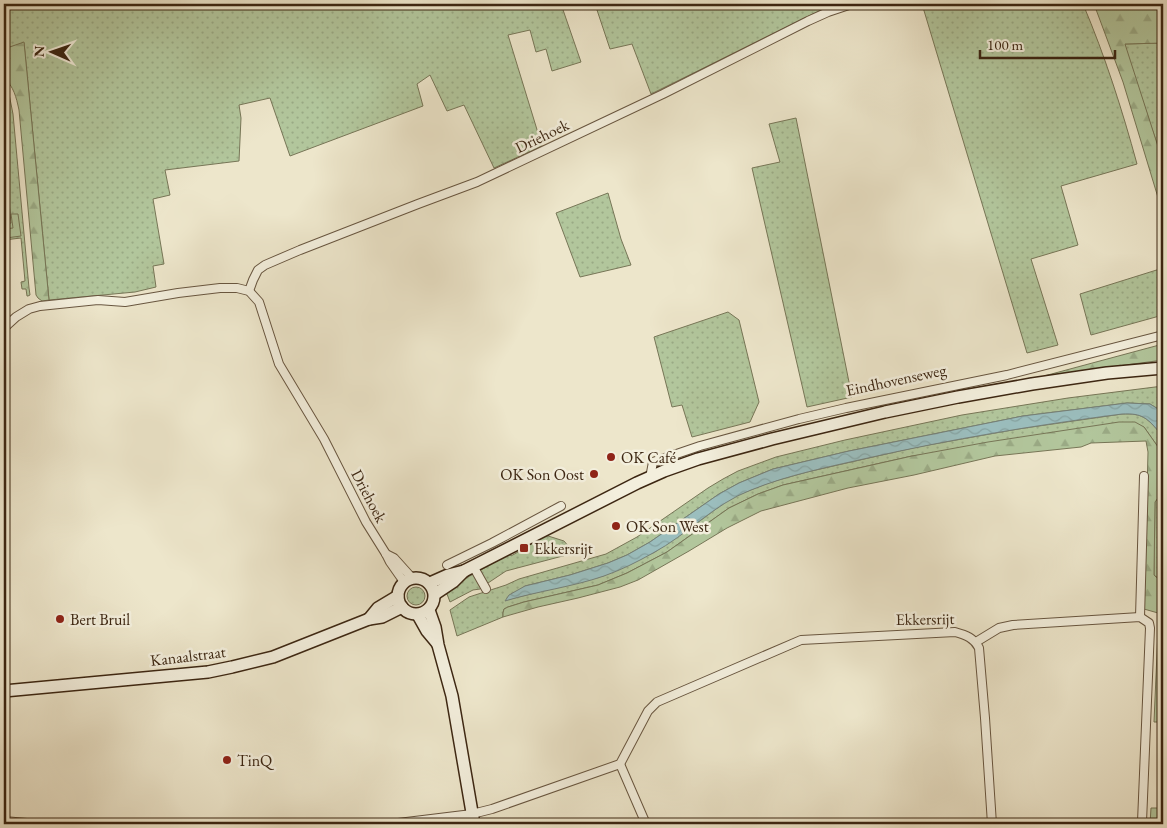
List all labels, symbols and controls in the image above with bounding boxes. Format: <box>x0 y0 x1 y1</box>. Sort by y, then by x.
north arrow <box>28 28 78 78</box>
scale bar <box>980 28 1114 60</box>
text: 100 m <box>987 35 1024 54</box>
text: N <box>30 45 48 58</box>
street label: Driehoek <box>512 114 573 158</box>
street label: Eindhovenseweg <box>844 359 949 401</box>
place label: OK Café <box>621 447 676 468</box>
marker: OK Café <box>605 451 617 463</box>
place label: OK Son Oost <box>500 464 584 485</box>
street label: Driehoek <box>346 466 392 527</box>
marker: OK Son Oost <box>588 468 600 480</box>
place label: OK Son West <box>626 516 709 537</box>
marker: OK Son West <box>610 520 622 532</box>
place label: Ekkersrijt <box>534 538 593 559</box>
marker: Ekkersrijt <box>518 542 530 554</box>
street label: Ekkersrijt <box>895 608 955 630</box>
place label: Bert Bruil <box>70 609 130 630</box>
marker: Bert Bruil <box>54 613 66 625</box>
street label: Kanaalstraat <box>149 641 227 671</box>
place label: TinQ <box>237 750 275 771</box>
marker: TinQ <box>221 754 233 766</box>

